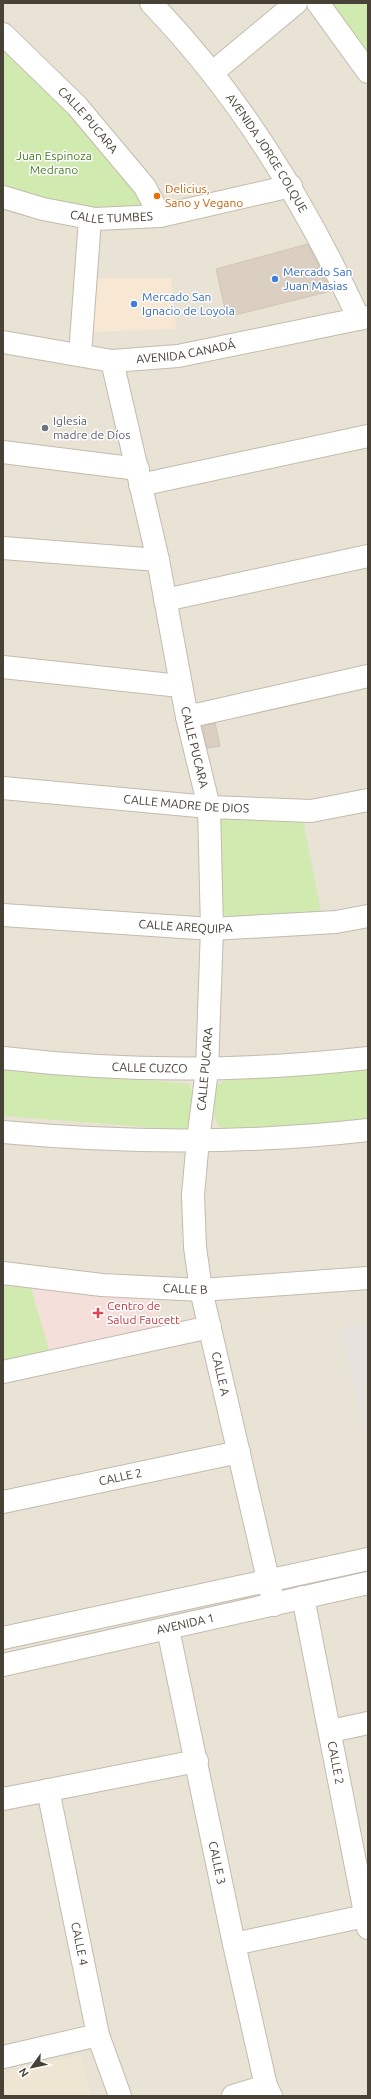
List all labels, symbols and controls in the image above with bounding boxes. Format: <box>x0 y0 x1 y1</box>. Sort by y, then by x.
street label: CALLE PUCARA <box>56 84 121 156</box>
street label: AVENIDA JORGE COLQUE <box>224 91 310 215</box>
park label: Juan Espinoza Medrano <box>16 149 92 176</box>
place label: Delicius, Sano y Vegano <box>165 182 243 209</box>
marker: Delicius, Sano y Vegano <box>152 191 162 201</box>
street label: CALLE TUMBES <box>69 207 153 225</box>
place label: Mercado San Juan Masias <box>283 265 352 292</box>
marker: Mercado San Juan Masias <box>270 274 280 284</box>
place label: Mercado San Ignacio de Loyola <box>142 290 235 317</box>
marker: Mercado San Ignacio de Loyola <box>129 299 139 309</box>
street label: AVENIDA CANADÁ <box>136 337 236 365</box>
place label: Iglesia madre de Díos <box>53 414 130 441</box>
marker: Iglesia madre de Díos <box>40 423 50 433</box>
street label: CALLE PUCARA <box>179 705 211 789</box>
street label: CALLE MADRE DE DIOS <box>123 792 249 815</box>
street label: CALLE AREQUIPA <box>138 917 233 935</box>
street label: CALLE PUCARA <box>194 1027 215 1111</box>
street label: CALLE CUZCO <box>111 1060 188 1075</box>
street label: CALLE B <box>163 1281 208 1296</box>
place label: Centro de Salud Faucett <box>107 1299 180 1326</box>
marker: Centro de Salud Faucett <box>92 1307 104 1319</box>
street label: CALLE A <box>210 1350 232 1397</box>
street label: CALLE 2 <box>97 1466 143 1488</box>
street label: AVENIDA 1 <box>155 1611 216 1636</box>
street label: CALLE 2 <box>325 1740 347 1786</box>
street label: CALLE 3 <box>207 1840 228 1886</box>
street label: CALLE 4 <box>69 1921 91 1967</box>
north arrow <box>12 2047 52 2087</box>
text: N <box>16 2066 31 2079</box>

